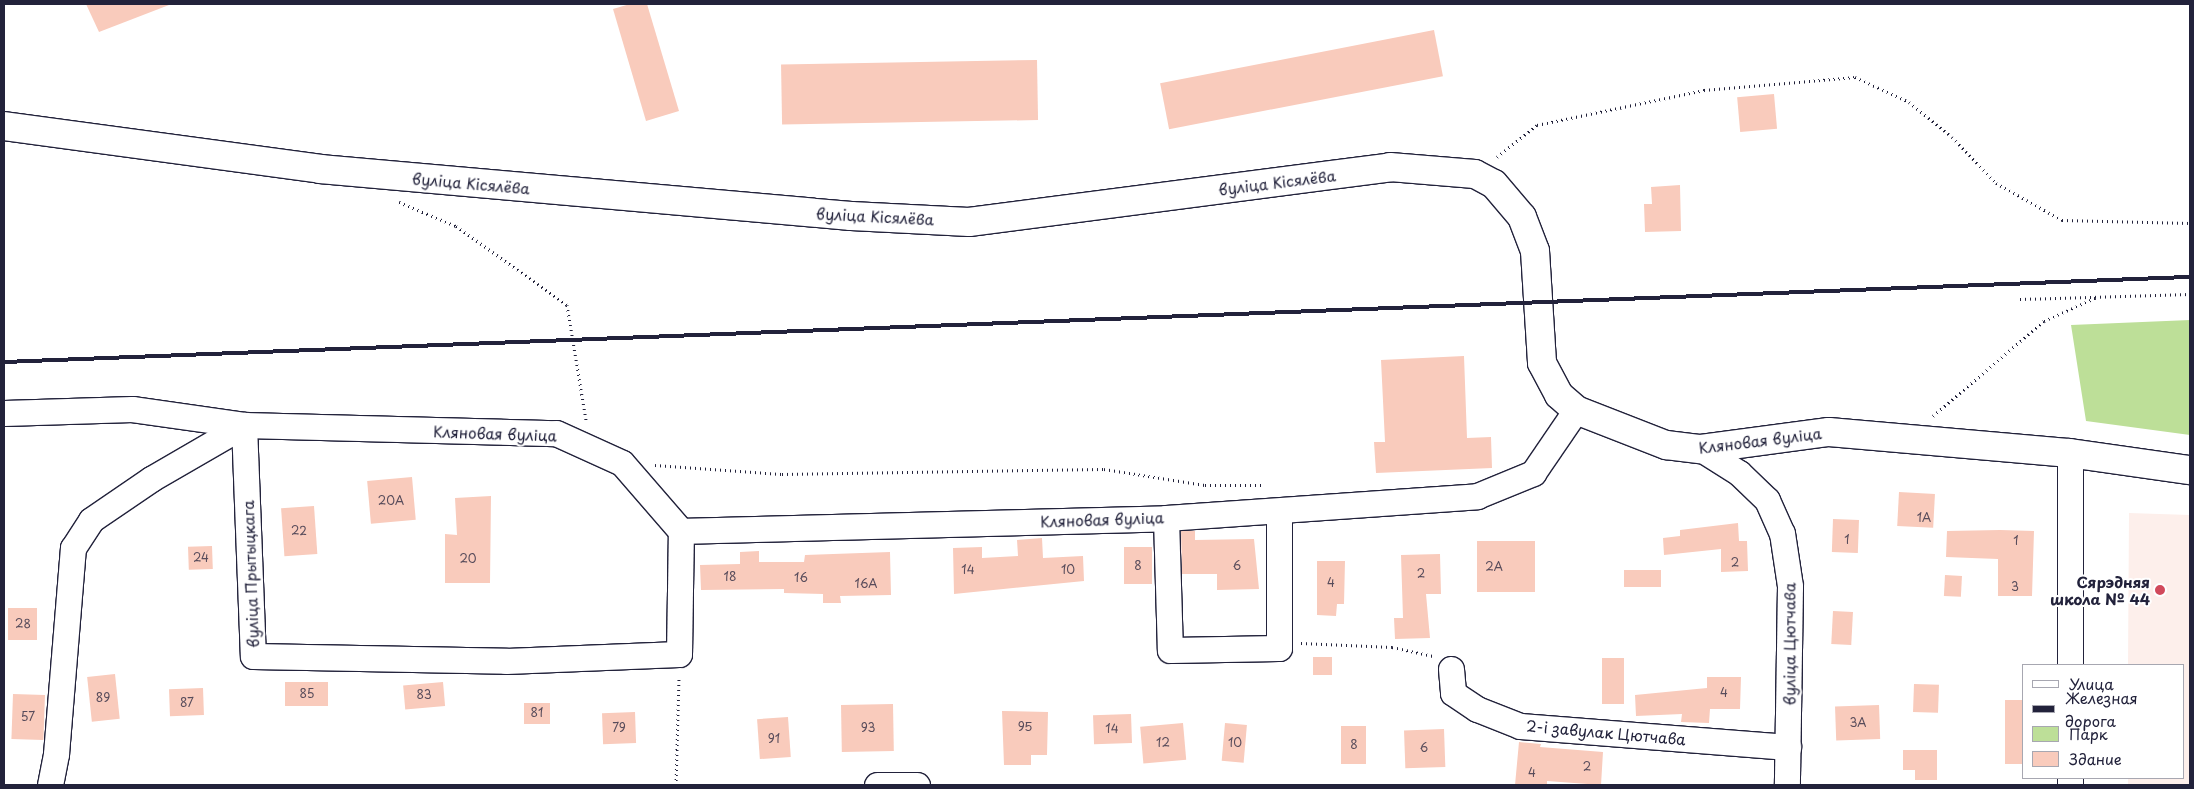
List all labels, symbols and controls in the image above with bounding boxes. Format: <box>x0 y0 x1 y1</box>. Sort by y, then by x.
street label: вуліца Кісялёва <box>1217 166 1337 198</box>
street label: вуліца Кісялёва <box>411 169 531 197</box>
street label: вуліца Кісялёва <box>816 204 934 228</box>
street label: Кляновая вуліца <box>433 422 557 444</box>
street label: Кляновая вуліца <box>1698 424 1822 456</box>
house number: 20А <box>378 494 404 508</box>
street label: вуліца Прытыцкага <box>238 500 262 648</box>
street label: Кляновая вуліца <box>1040 508 1164 530</box>
house number: 1А <box>1917 511 1931 525</box>
house number: 22 <box>291 524 307 538</box>
house number: 1 <box>1844 533 1850 547</box>
house number: 1 <box>2013 534 2019 548</box>
house number: 24 <box>193 551 209 565</box>
house number: 20 <box>459 552 477 566</box>
house number: 2 <box>1731 556 1739 570</box>
house number: 8 <box>1134 559 1142 573</box>
house number: 6 <box>1233 559 1241 573</box>
house number: 2А <box>1485 560 1503 574</box>
house number: 14 <box>961 563 975 577</box>
house number: 10 <box>1061 563 1075 577</box>
house number: 2 <box>1417 567 1425 581</box>
house number: 18 <box>724 570 736 584</box>
house number: 16 <box>794 571 808 585</box>
place label: Сярэдняя школа № 44 <box>2049 572 2150 607</box>
house number: 4 <box>1327 576 1335 590</box>
house number: 16А <box>855 577 877 591</box>
house number: 3 <box>2011 580 2019 594</box>
street label: вуліца Цютчава <box>1780 583 1798 705</box>
marker: Сярэдняя школа № 44 <box>2154 584 2166 596</box>
house number: 28 <box>15 617 31 631</box>
legend <box>2022 664 2184 779</box>
text: Улица <box>2069 672 2114 695</box>
house number: 4 <box>1720 686 1728 700</box>
text: Железная дорога <box>2065 686 2138 732</box>
house number: 85 <box>300 687 314 701</box>
house number: 83 <box>416 688 432 702</box>
house number: 89 <box>96 691 110 705</box>
house number: 87 <box>180 696 194 710</box>
house number: 81 <box>531 706 543 720</box>
house number: 57 <box>21 710 35 724</box>
street label: 2-і завулак Цютчава <box>1525 716 1687 748</box>
house number: 3А <box>1849 716 1867 730</box>
house number: 95 <box>1018 720 1032 734</box>
house number: 79 <box>612 721 626 735</box>
house number: 93 <box>861 721 875 735</box>
house number: 14 <box>1105 722 1119 736</box>
text: Парк <box>2069 722 2108 745</box>
house number: 91 <box>768 732 780 746</box>
house number: 12 <box>1156 736 1170 750</box>
house number: 10 <box>1228 736 1242 750</box>
house number: 8 <box>1350 738 1358 752</box>
house number: 6 <box>1420 741 1428 755</box>
text: Здание <box>2069 747 2122 770</box>
house number: 2 <box>1583 760 1591 774</box>
house number: 4 <box>1528 766 1536 780</box>

